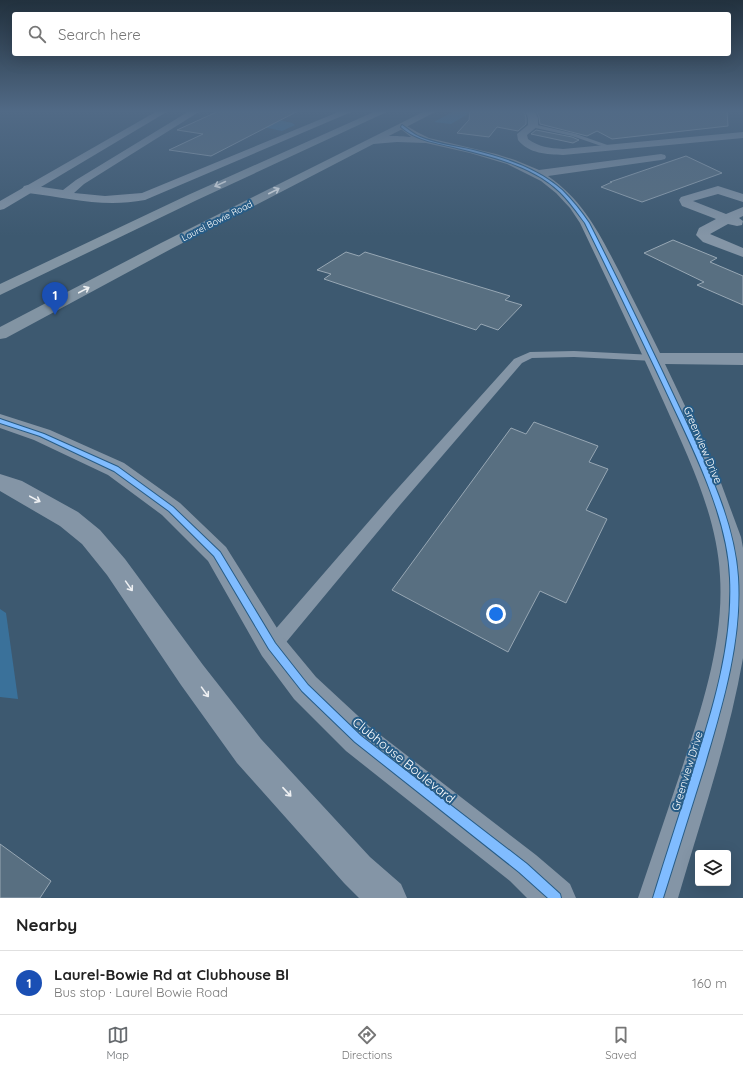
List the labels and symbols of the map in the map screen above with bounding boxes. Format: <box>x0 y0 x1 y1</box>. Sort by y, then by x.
one-way arrow <box>215 181 227 189</box>
one-way arrow <box>268 187 280 195</box>
street label: Laurel Bowie Road <box>180 198 254 243</box>
pin: 1 <box>42 282 68 315</box>
one-way arrow <box>78 285 90 293</box>
street label: Greenview Drive <box>680 404 726 486</box>
one-way arrow <box>29 496 41 503</box>
one-way arrow <box>125 580 133 591</box>
your location <box>486 604 506 624</box>
one-way arrow <box>200 686 209 697</box>
street label: Clubhouse Boulevard <box>349 714 459 806</box>
street label: Greenview Drive <box>668 729 706 813</box>
one-way arrow <box>282 787 291 798</box>

